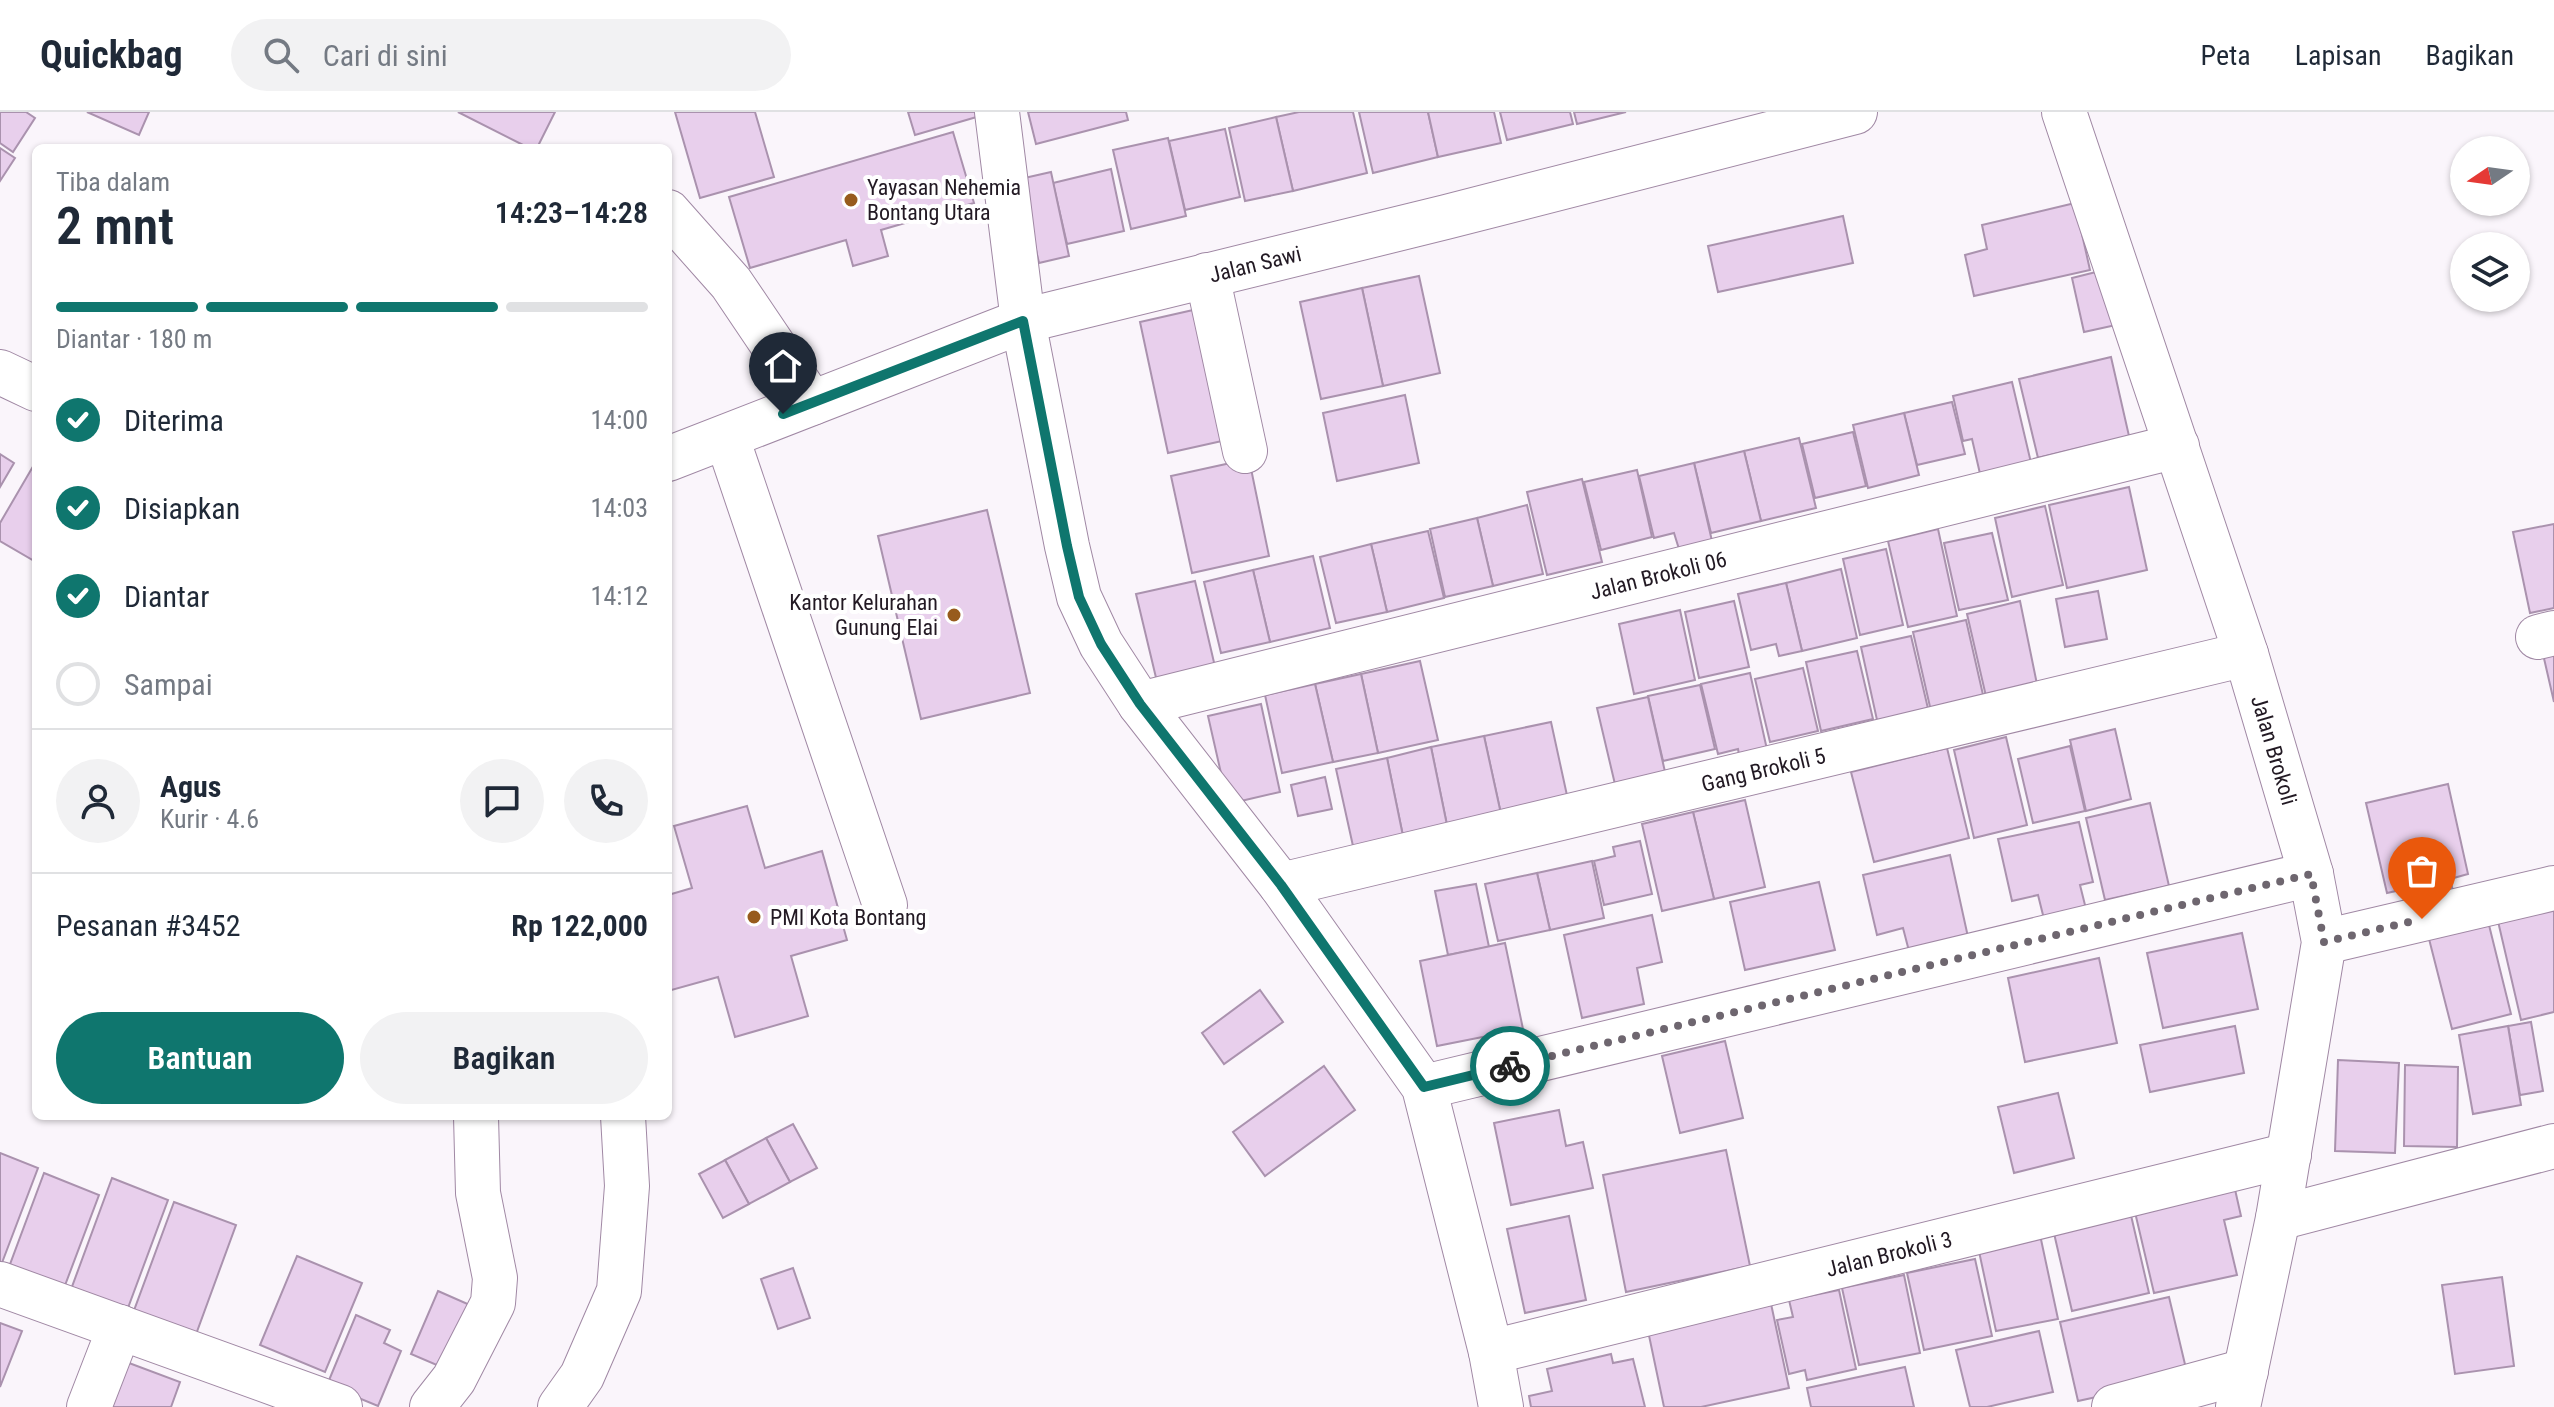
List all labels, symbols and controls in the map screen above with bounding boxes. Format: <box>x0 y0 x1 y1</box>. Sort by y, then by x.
search box <box>231 19 791 91</box>
text: Quickbag <box>40 33 183 77</box>
icon: search <box>259 33 303 77</box>
text: Cari di sini <box>323 38 448 73</box>
text: Peta <box>2201 39 2251 72</box>
text: Lapisan <box>2295 39 2381 72</box>
text: Bagikan <box>2425 39 2514 72</box>
north arrow <box>2450 136 2530 216</box>
map controls <box>2450 136 2530 312</box>
text: Tiba dalam <box>56 167 170 197</box>
place label: Yayasan Nehemia Bontang Utara <box>867 175 1021 225</box>
marker: Yayasan Nehemia Bontang Utara <box>842 191 860 209</box>
text: 14:23–14:28 <box>495 195 648 230</box>
text: 2 mnt <box>56 196 174 257</box>
button: layers <box>2450 232 2530 312</box>
street label: Jalan Sawi <box>1207 241 1304 288</box>
text: Diantar · 180 m <box>56 324 212 354</box>
pin <box>749 332 817 414</box>
icon: home <box>761 344 805 388</box>
icon: check <box>56 398 100 442</box>
text: Diterima <box>124 403 224 438</box>
text: 14:00 <box>591 405 648 435</box>
icon: check <box>56 486 100 530</box>
text: Disiapkan <box>124 491 240 526</box>
text: 14:03 <box>591 493 648 523</box>
street label: Jalan Brokoli 06 <box>1587 547 1729 605</box>
icon: check <box>56 574 100 618</box>
text: Diantar <box>124 579 209 614</box>
text: 14:12 <box>591 581 648 611</box>
place label: Kantor Kelurahan Gunung Elai <box>789 590 938 640</box>
marker: Kantor Kelurahan Gunung Elai <box>945 606 963 624</box>
text: Sampai <box>124 667 213 702</box>
street label: Jalan Brokoli <box>2246 692 2302 808</box>
street label: Gang Brokoli 5 <box>1699 743 1828 797</box>
button: person <box>56 759 140 843</box>
button: chat <box>460 759 544 843</box>
button: phone <box>564 759 648 843</box>
text: Agus <box>160 769 221 804</box>
text: Kurir · 4.6 <box>160 804 259 834</box>
pin <box>2388 837 2456 919</box>
icon: bag <box>2400 849 2444 893</box>
place label: PMI Kota Bontang <box>770 905 926 930</box>
text: Pesanan #3452 <box>56 908 241 943</box>
text: Rp 122,000 <box>511 908 648 943</box>
marker: PMI Kota Bontang <box>745 908 763 926</box>
button: Bantuan <box>56 1012 344 1104</box>
button: Bagikan <box>360 1012 648 1104</box>
courier <box>1470 1026 1550 1106</box>
icon: bike <box>1488 1044 1532 1088</box>
street label: Jalan Brokoli 3 <box>1824 1227 1955 1282</box>

